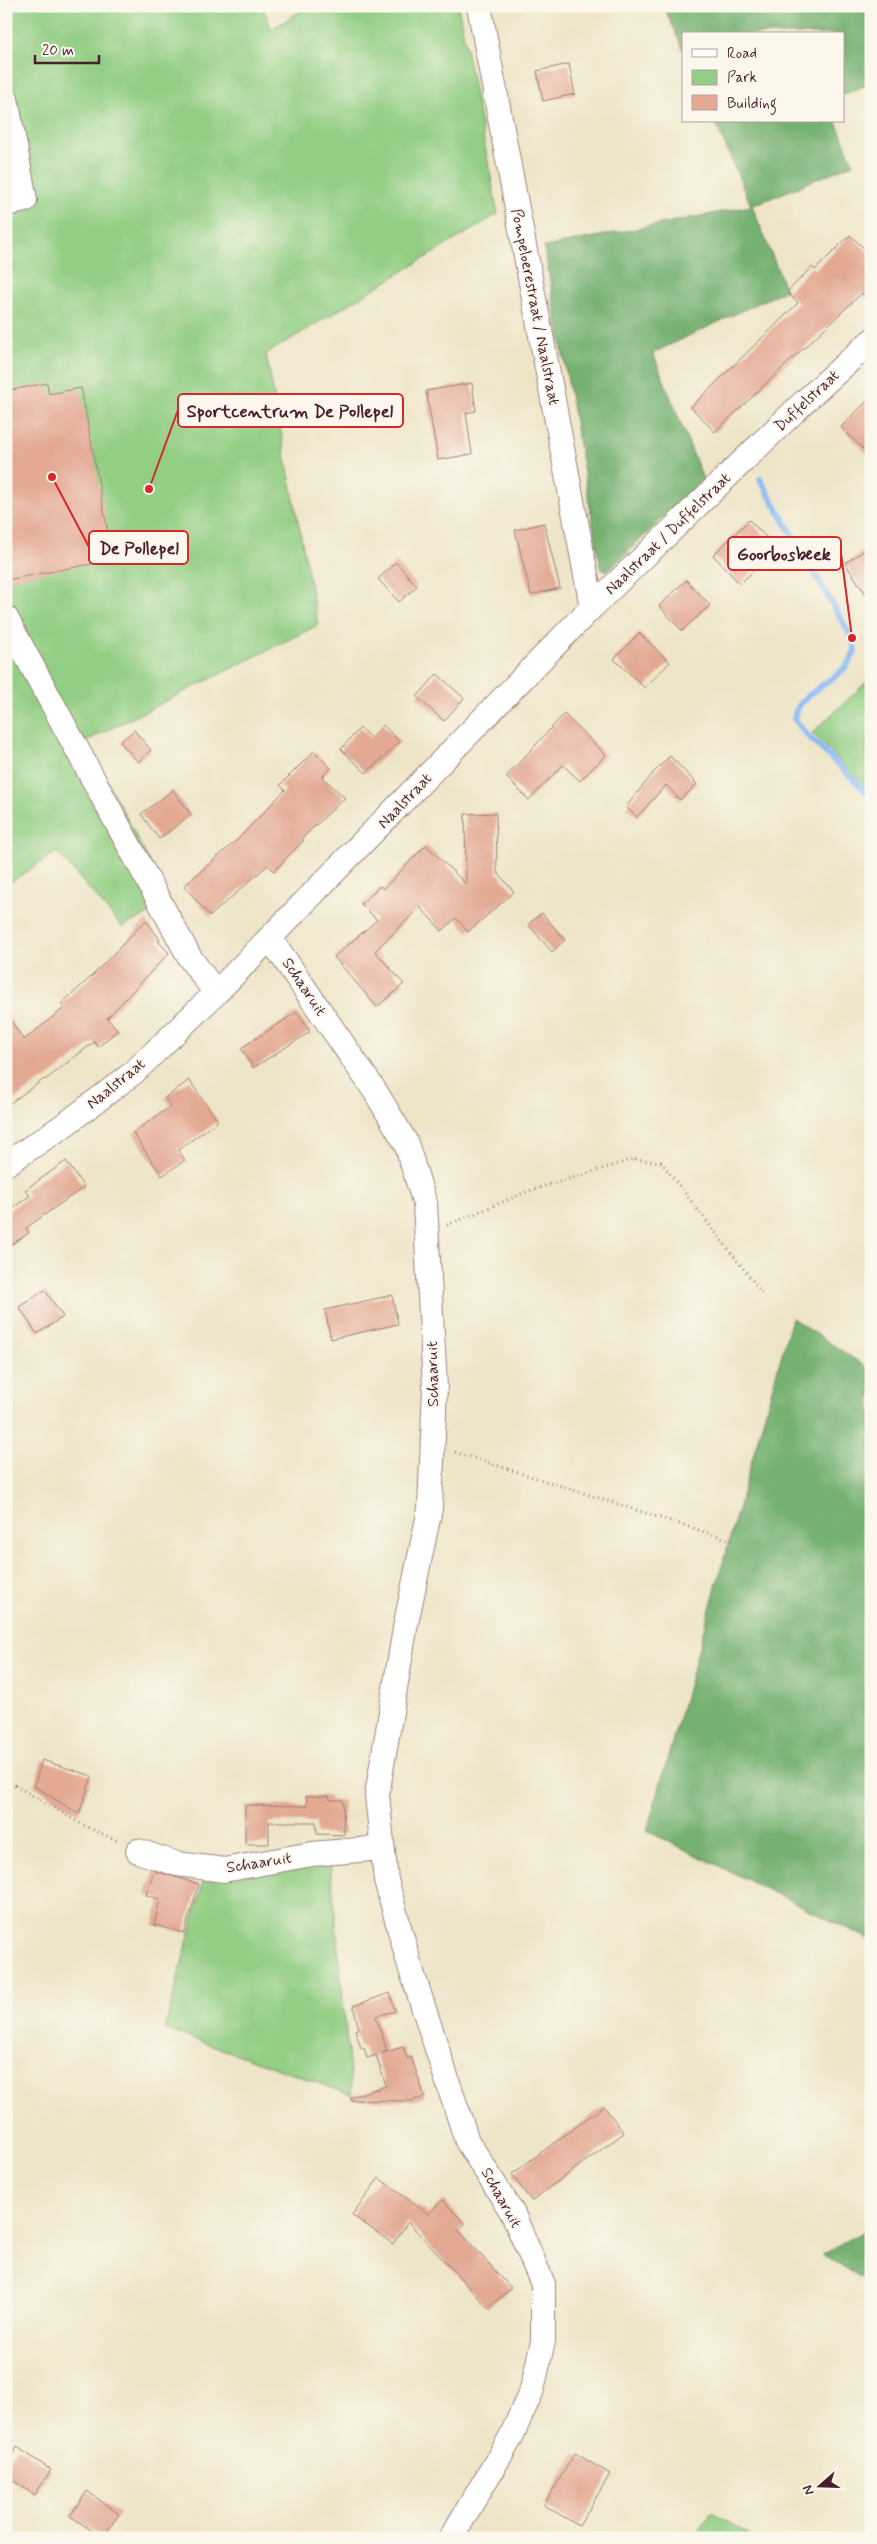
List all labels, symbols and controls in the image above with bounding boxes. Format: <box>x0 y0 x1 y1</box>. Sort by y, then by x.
scale bar <box>35 32 99 64</box>
legend <box>682 32 844 122</box>
text: 20 m <box>42 41 74 61</box>
text: Road <box>727 44 757 64</box>
text: Park <box>727 68 757 88</box>
text: Building <box>727 94 777 115</box>
street label: Pompeloerestraat / Naalstraat <box>506 207 564 407</box>
street label: Duffelstraat <box>770 365 844 437</box>
callout: Sportcentrum De Pollepel <box>178 394 403 427</box>
text: Sportcentrum De Pollepel <box>187 400 394 424</box>
street label: Naalstraat / Duffelstraat <box>601 468 735 600</box>
callout: De Pollepel <box>89 531 188 564</box>
text: De Pollepel <box>99 537 179 561</box>
callout: Goorbosbeek <box>728 537 841 570</box>
text: Goorbosbeek <box>737 543 831 567</box>
street label: Naalstraat <box>373 769 437 833</box>
street label: Schaaruit <box>277 954 331 1020</box>
street label: Naalstraat <box>82 1054 150 1114</box>
street label: Schaaruit <box>422 1341 444 1407</box>
street label: Schaaruit <box>225 1847 293 1879</box>
street label: Schaaruit <box>476 2164 526 2232</box>
north arrow <box>794 2462 844 2512</box>
text: N <box>799 2483 819 2498</box>

